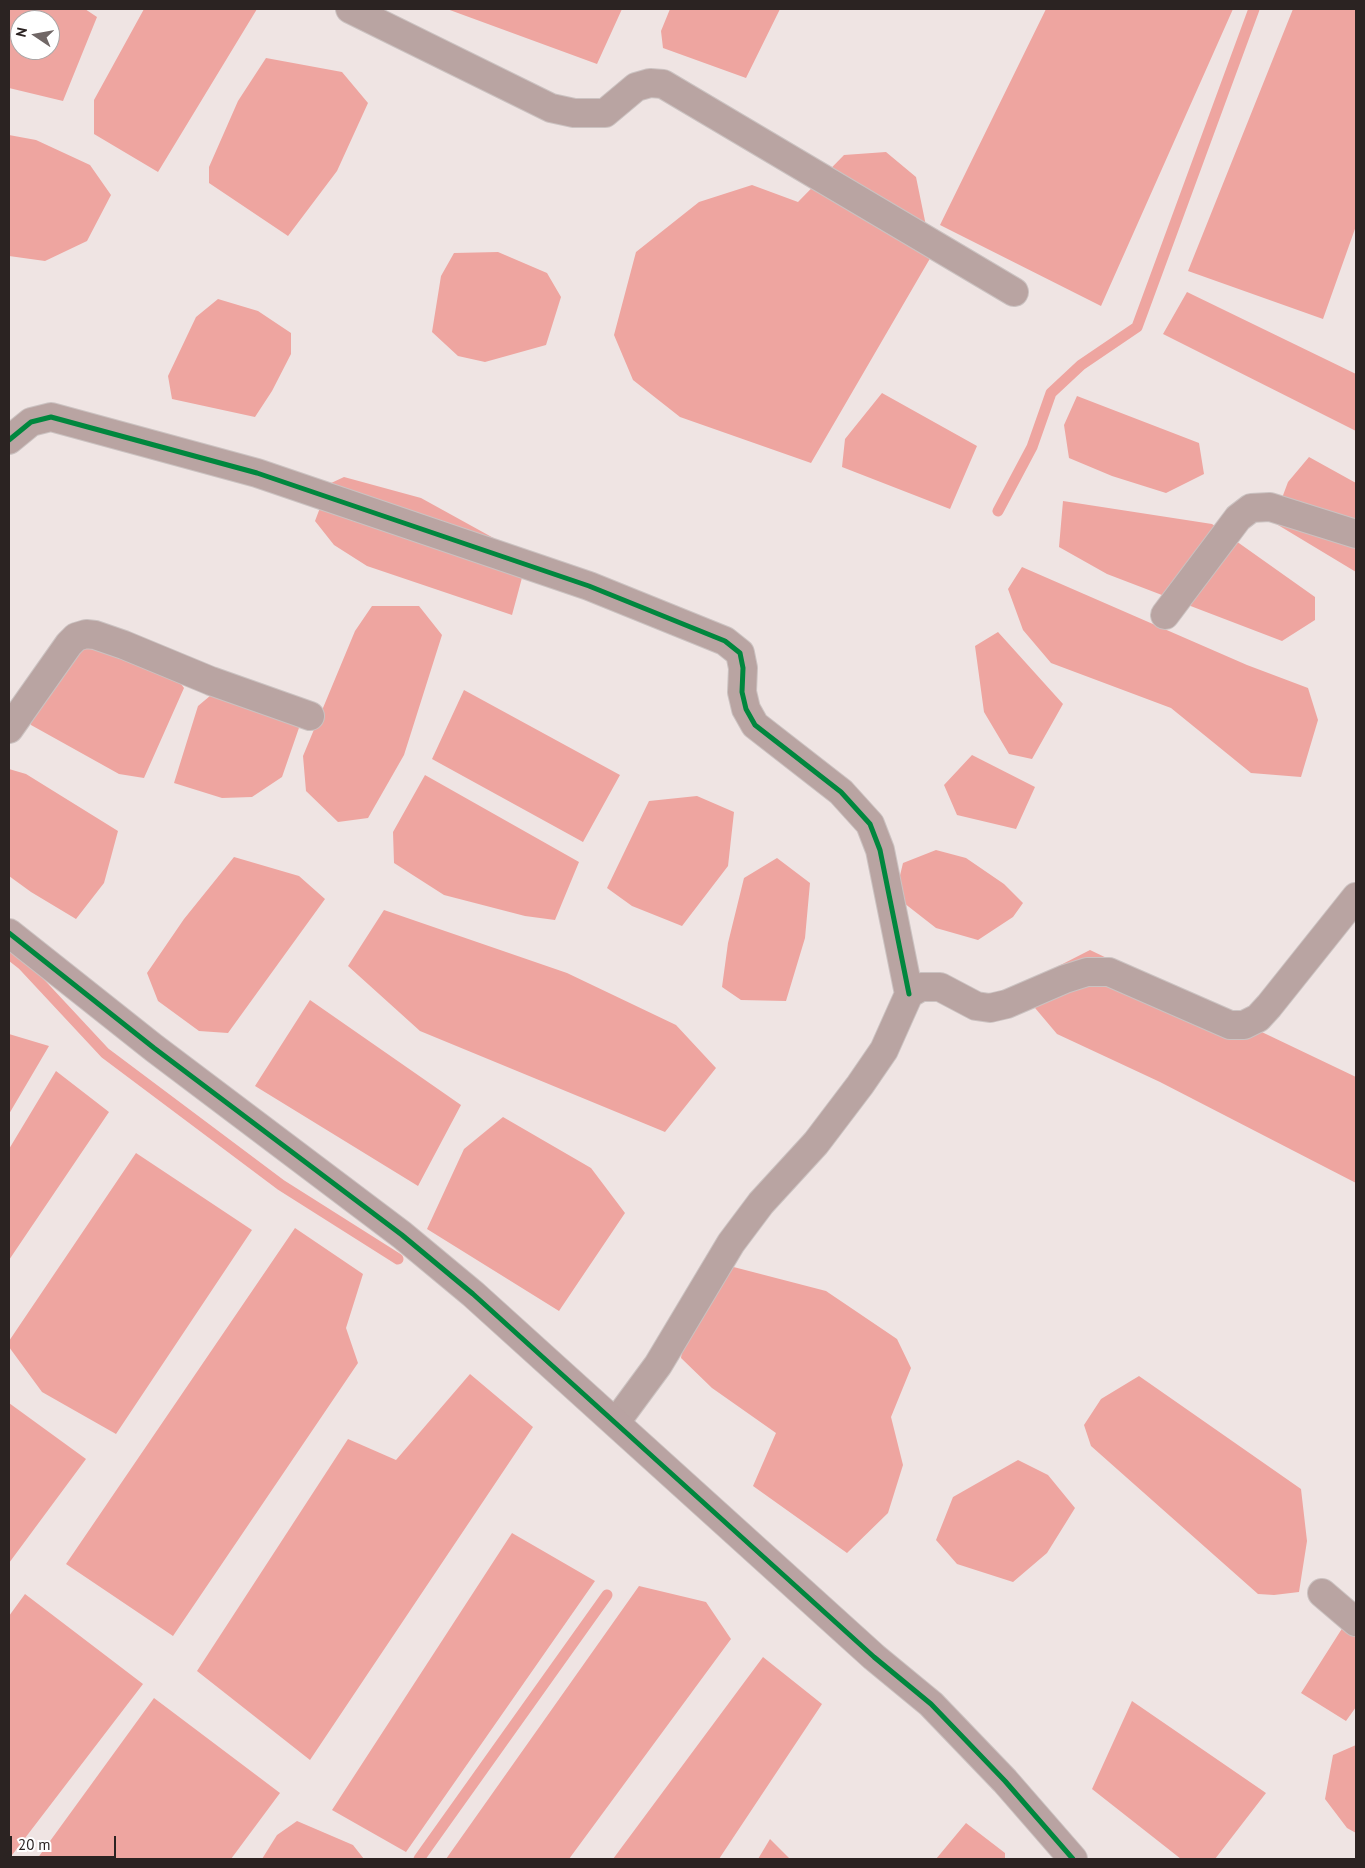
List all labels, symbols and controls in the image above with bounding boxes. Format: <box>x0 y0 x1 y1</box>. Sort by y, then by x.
north arrow <box>10 10 60 60</box>
text: N <box>12 26 31 38</box>
scale bar <box>12 1826 119 1858</box>
text: 20 m <box>18 1835 51 1854</box>

